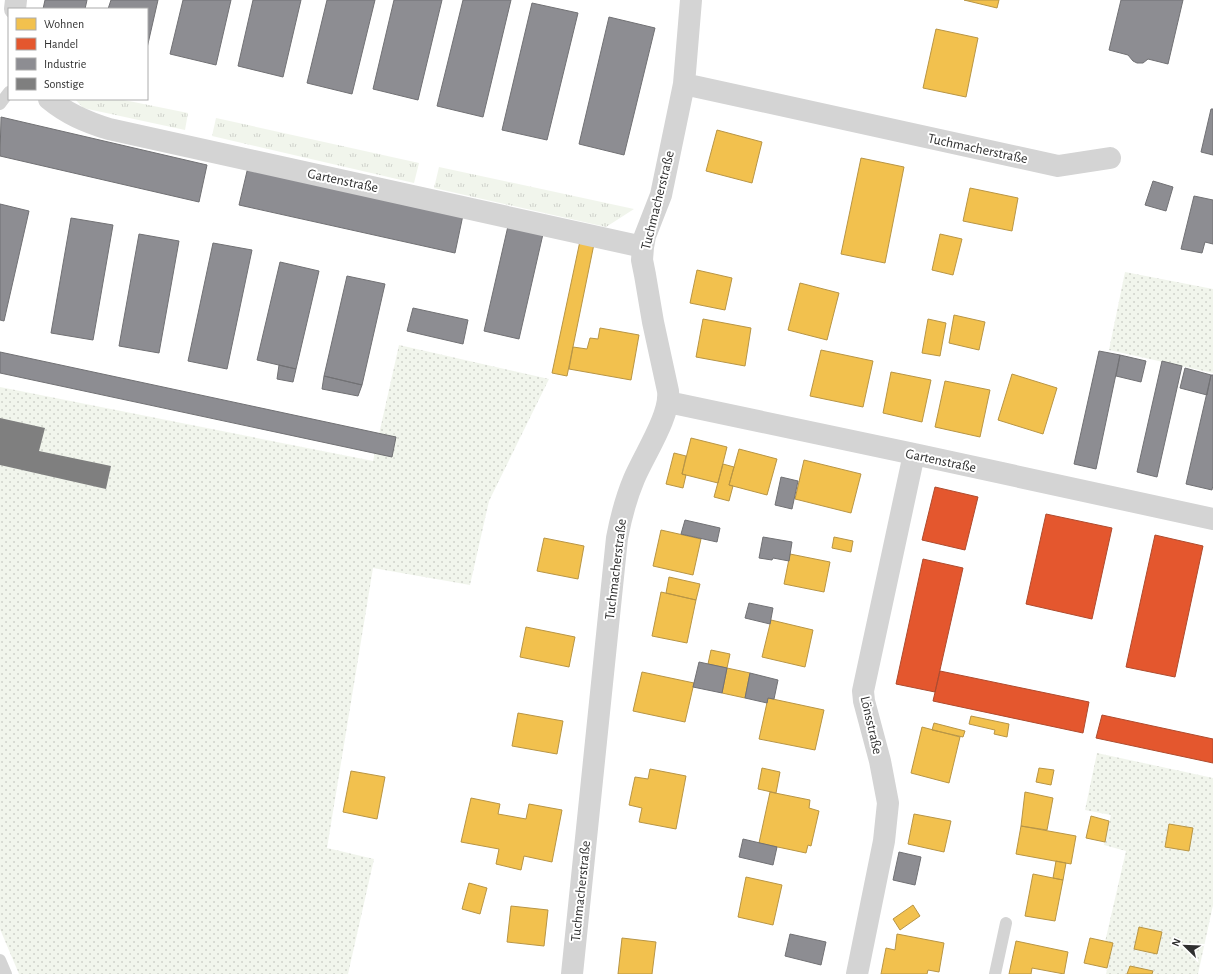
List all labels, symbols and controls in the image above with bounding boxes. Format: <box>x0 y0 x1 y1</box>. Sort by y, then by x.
legend <box>8 8 148 100</box>
text: Wohnen <box>44 18 84 30</box>
text: Handel <box>44 38 78 50</box>
text: Industrie <box>44 58 86 70</box>
text: Sonstige <box>44 78 84 90</box>
street label: Tuchmacherstraße <box>927 132 1029 166</box>
street label: Tuchmacherstraße <box>639 149 677 251</box>
street label: Gartenstraße <box>306 167 379 195</box>
street label: Gartenstraße <box>904 447 977 475</box>
street label: Tuchmacherstraße <box>603 518 629 620</box>
street label: Lönsstraße <box>858 695 885 756</box>
street label: Tuchmacherstraße <box>569 840 593 942</box>
north arrow <box>1165 926 1205 966</box>
text: N <box>1170 937 1183 948</box>

